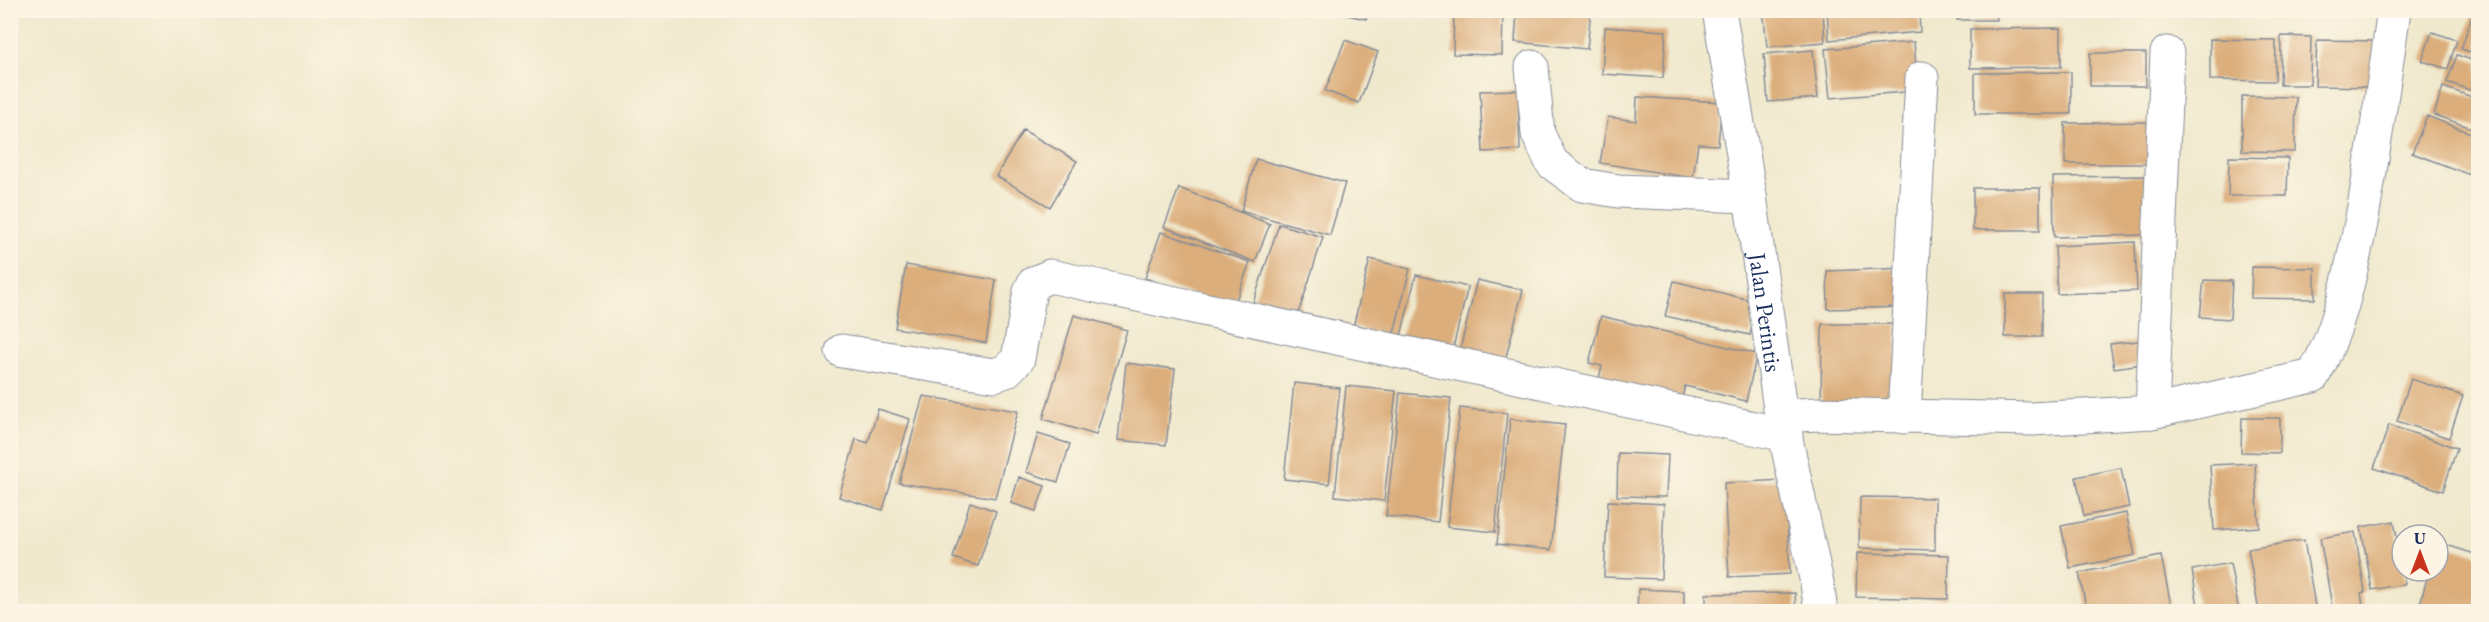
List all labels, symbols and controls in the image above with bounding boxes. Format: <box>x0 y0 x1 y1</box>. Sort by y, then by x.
street label: Jalan Perintis <box>1742 249 1790 374</box>
north arrow <box>2390 523 2450 583</box>
text: U <box>2414 528 2426 549</box>

